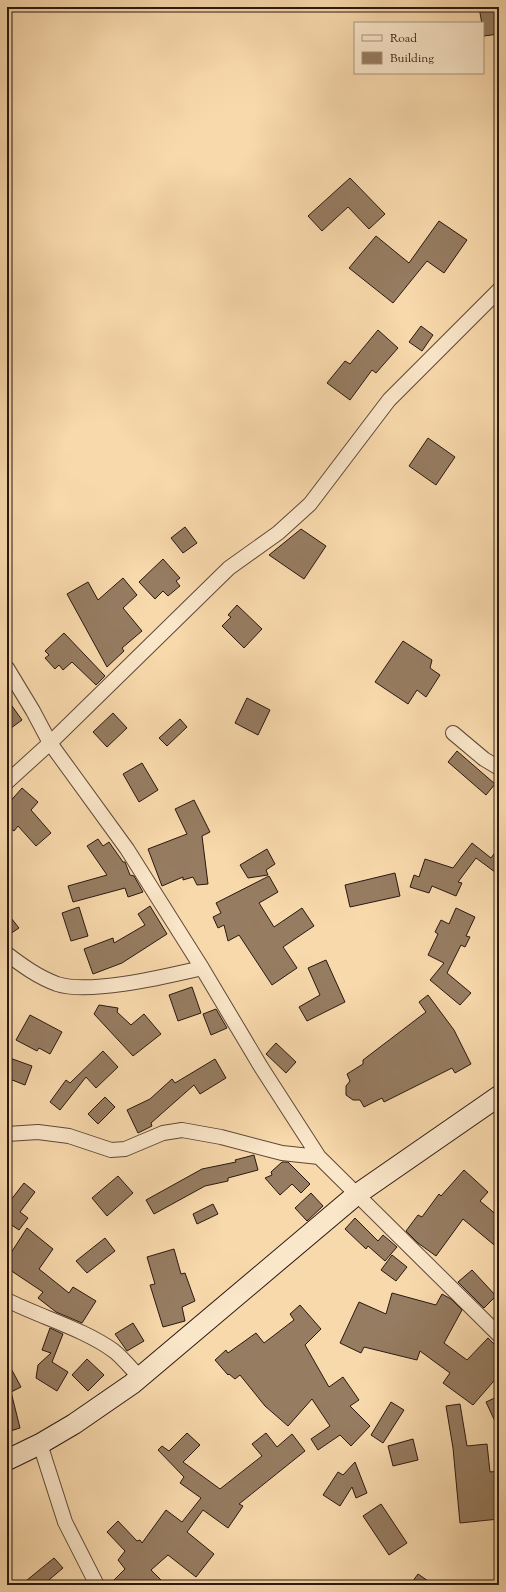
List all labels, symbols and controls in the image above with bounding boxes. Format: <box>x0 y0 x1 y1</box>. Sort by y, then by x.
legend <box>354 22 484 74</box>
text: Road <box>390 30 417 48</box>
text: Building <box>390 50 434 68</box>

